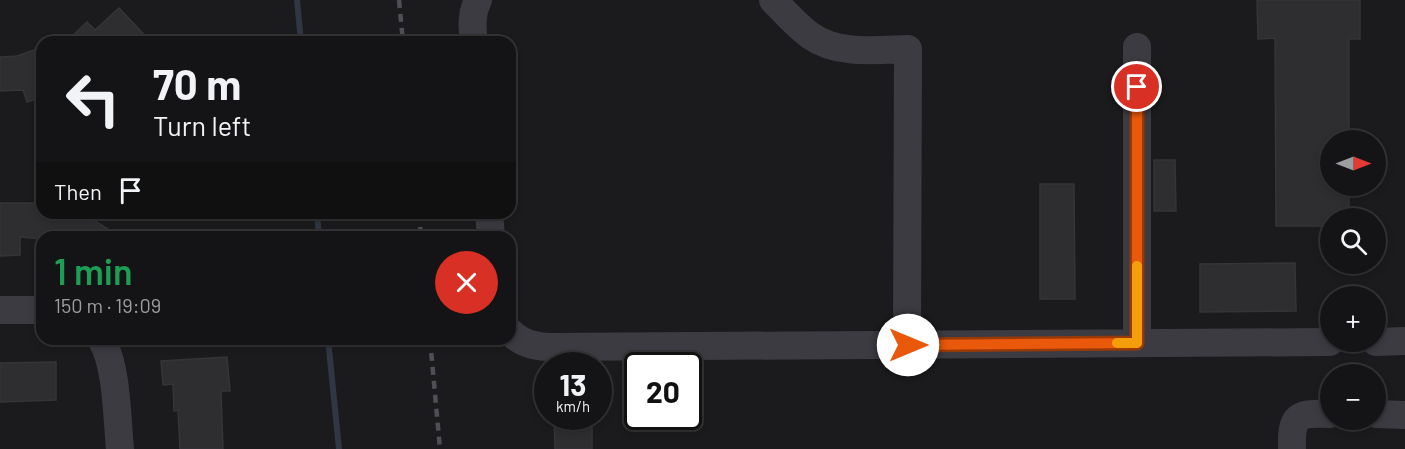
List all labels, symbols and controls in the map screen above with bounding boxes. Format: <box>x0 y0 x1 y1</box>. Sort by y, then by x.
text: 70 m <box>153 58 241 108</box>
icon: left <box>54 60 132 138</box>
pin <box>1111 61 1162 112</box>
icon: arrive <box>1120 70 1153 103</box>
text: Turn left <box>153 109 251 141</box>
north arrow <box>1320 130 1386 196</box>
map controls <box>1320 130 1386 430</box>
icon: arrive <box>114 174 147 207</box>
text: Then <box>54 178 102 204</box>
button: search <box>1320 208 1386 274</box>
text: 1 min <box>54 249 133 292</box>
button: close <box>435 251 498 314</box>
button: + <box>1320 286 1386 352</box>
text: 150 m · 19:09 <box>54 293 161 317</box>
position arrow <box>876 313 940 377</box>
speed limit sign: 20 <box>624 352 702 430</box>
button: − <box>1320 364 1386 430</box>
text: 13 <box>560 366 586 402</box>
text: km/h <box>556 397 590 415</box>

